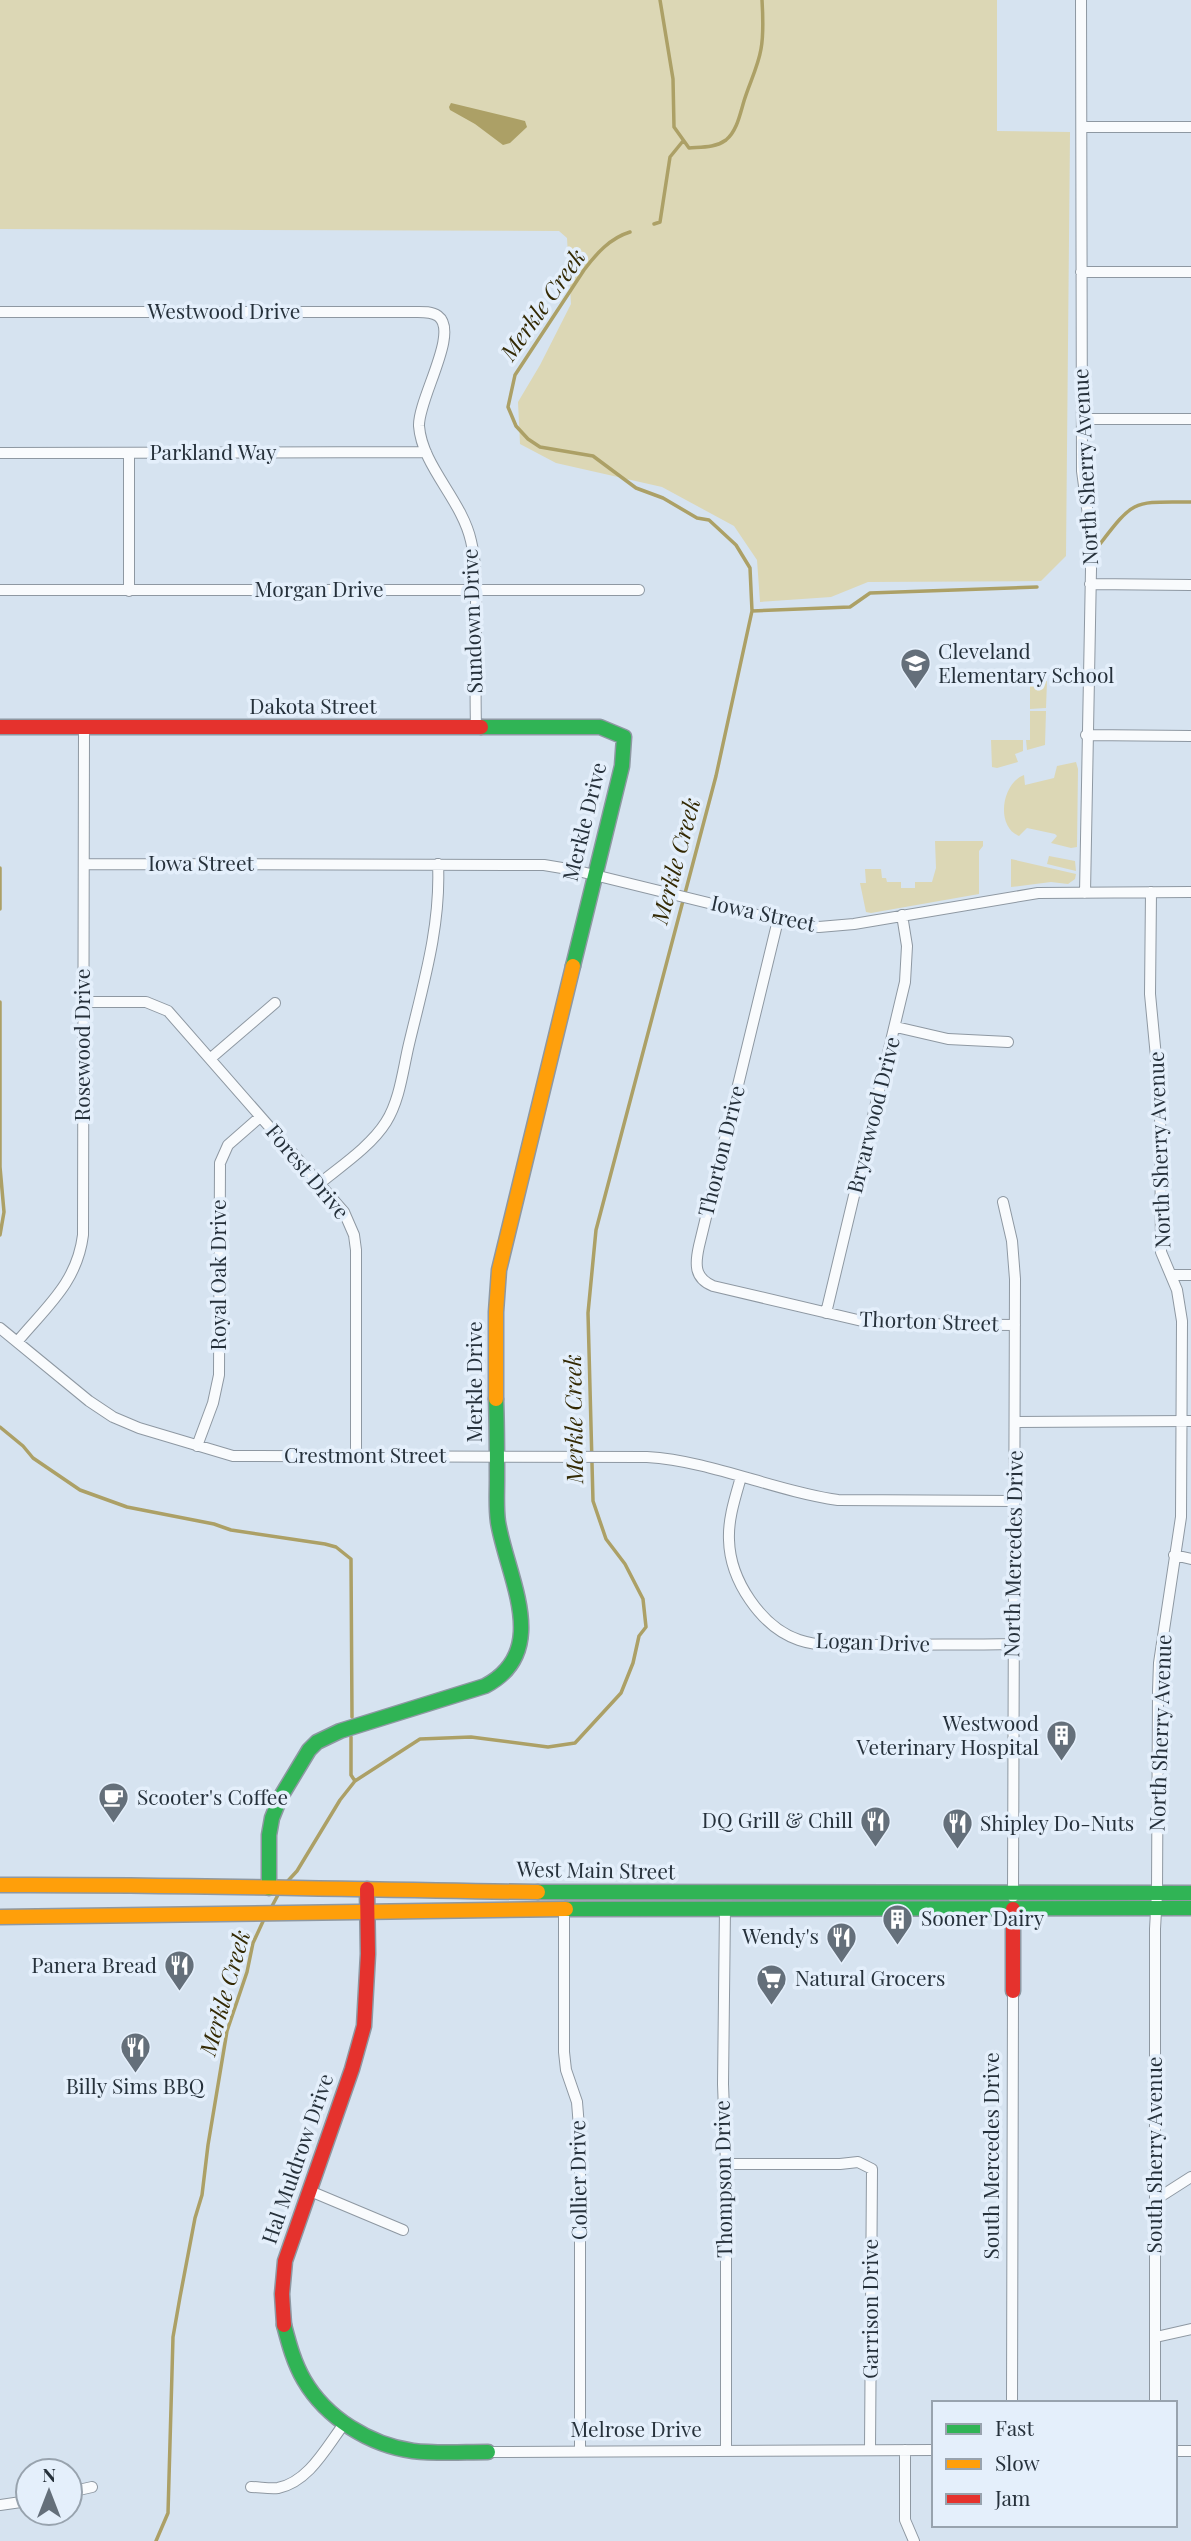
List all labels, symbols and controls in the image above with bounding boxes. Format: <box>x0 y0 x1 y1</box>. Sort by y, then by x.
water label: Merkle Creek <box>491 242 592 367</box>
street label: Westwood Drive <box>147 296 300 324</box>
street label: North Sherry Avenue <box>1065 368 1103 566</box>
street label: Parkland Way <box>149 437 277 465</box>
street label: Sundown Drive <box>454 548 488 694</box>
street label: Morgan Drive <box>254 574 384 602</box>
place label: Cleveland Elementary School <box>938 636 1114 688</box>
school or university icon: Cleveland Elementary School <box>898 647 932 691</box>
street label: Dakota Street <box>249 691 377 719</box>
street label: Merkle Drive <box>555 759 611 884</box>
water label: Merkle Creek <box>643 794 706 928</box>
street label: Iowa Street <box>148 848 255 876</box>
street label: Iowa Street <box>709 887 819 937</box>
street label: Rosewood Drive <box>67 969 95 1121</box>
street label: Bryarwood Drive <box>839 1033 905 1196</box>
street label: North Sherry Avenue <box>1141 1051 1175 1249</box>
street label: Thorton Drive <box>690 1082 750 1219</box>
street label: Forest Drive <box>261 1117 356 1224</box>
street label: Royal Oak Drive <box>203 1199 231 1351</box>
street label: Thorton Street <box>859 1304 1000 1336</box>
street label: Merkle Drive <box>459 1321 487 1443</box>
water label: Merkle Creek <box>556 1354 589 1485</box>
street label: Crestmont Street <box>284 1440 447 1468</box>
street label: North Mercedes Drive <box>996 1450 1028 1658</box>
street label: Logan Drive <box>815 1625 931 1657</box>
street label: North Sherry Avenue <box>1142 1634 1176 1832</box>
place label: Westwood Veterinary Hospital <box>856 1708 1039 1760</box>
building icon: Westwood Veterinary Hospital <box>1045 1719 1079 1763</box>
cafe icon: Scooter's Coffee <box>97 1781 131 1825</box>
place label: Scooter's Coffee <box>137 1782 288 1810</box>
restaurant icon: DQ Grill & Chill <box>859 1804 893 1848</box>
place label: DQ Grill & Chill <box>702 1805 853 1833</box>
restaurant icon: Shipley Do-Nuts <box>940 1807 974 1851</box>
place label: Shipley Do-Nuts <box>980 1808 1134 1836</box>
street label: West Main Street <box>515 1854 676 1884</box>
building icon: Sooner Dairy <box>881 1902 915 1946</box>
place label: Sooner Dairy <box>921 1903 1045 1931</box>
restaurant icon: Wendy's <box>825 1920 859 1964</box>
place label: Wendy's <box>741 1921 819 1949</box>
water label: Merkle Creek <box>191 1926 256 2060</box>
restaurant icon: Panera Bread <box>163 1949 197 1993</box>
place label: Panera Bread <box>31 1950 157 1978</box>
supermarket icon: Natural Grocers <box>755 1962 789 2006</box>
place label: Natural Grocers <box>795 1963 945 1991</box>
restaurant icon: Billy Sims BBQ <box>118 2030 152 2074</box>
street label: South Mercedes Drive <box>976 2052 1004 2260</box>
street label: South Sherry Avenue <box>1139 2057 1167 2253</box>
street label: Hal Muldrow Drive <box>254 2070 338 2247</box>
place label: Billy Sims BBQ <box>66 2071 206 2099</box>
street label: Thompson Drive <box>707 2100 737 2258</box>
street label: Collier Drive <box>562 2120 592 2240</box>
street label: Garrison Drive <box>855 2239 883 2379</box>
legend <box>932 2401 1177 2527</box>
text: Fast <box>995 2413 1034 2441</box>
street label: Melrose Drive <box>570 2414 702 2442</box>
text: Slow <box>995 2448 1040 2476</box>
north arrow <box>14 2457 84 2527</box>
text: N <box>42 2461 56 2487</box>
text: Jam <box>994 2483 1031 2511</box>

